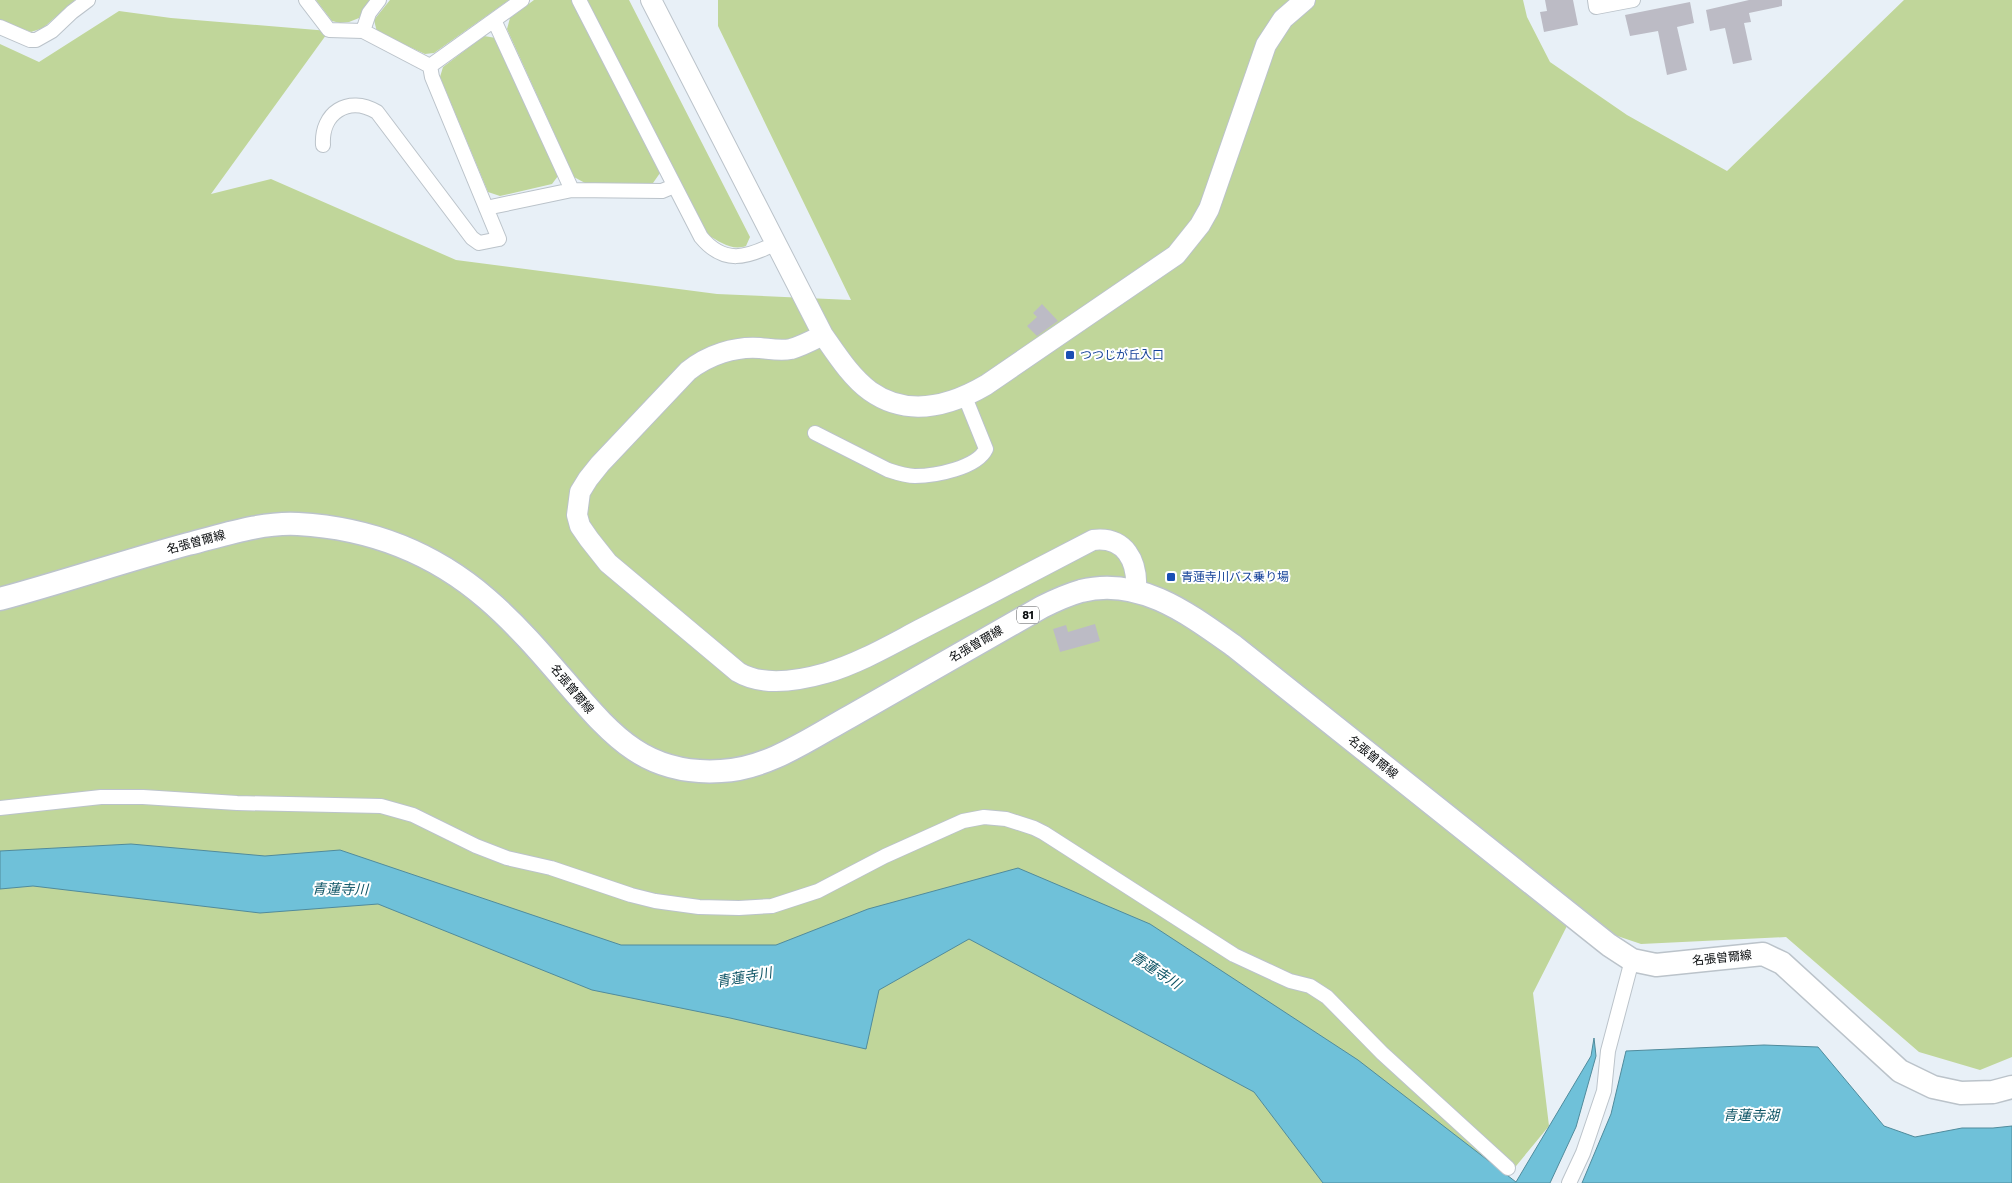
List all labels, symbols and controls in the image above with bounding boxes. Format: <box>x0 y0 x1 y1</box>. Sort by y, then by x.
place label: つつじが丘入口 <box>1080 348 1164 362</box>
marker: つつじが丘入口 <box>1064 349 1076 361</box>
street label: 名張曽爾線 <box>165 527 227 557</box>
place label: 青蓮寺川バス乗り場 <box>1181 570 1289 584</box>
marker: 青蓮寺川バス乗り場 <box>1165 571 1177 583</box>
road number: 81 <box>1017 606 1039 624</box>
street label: 名張曽爾線 <box>947 623 1005 665</box>
street label: 名張曽爾線 <box>547 662 597 716</box>
street label: 名張曽爾線 <box>1345 733 1401 781</box>
water label: 青蓮寺川 <box>312 881 370 898</box>
water label: 青蓮寺川 <box>1128 948 1186 993</box>
street label: 名張曽爾線 <box>1691 948 1753 968</box>
water label: 青蓮寺川 <box>715 964 775 990</box>
water label: 青蓮寺湖 <box>1723 1107 1781 1123</box>

